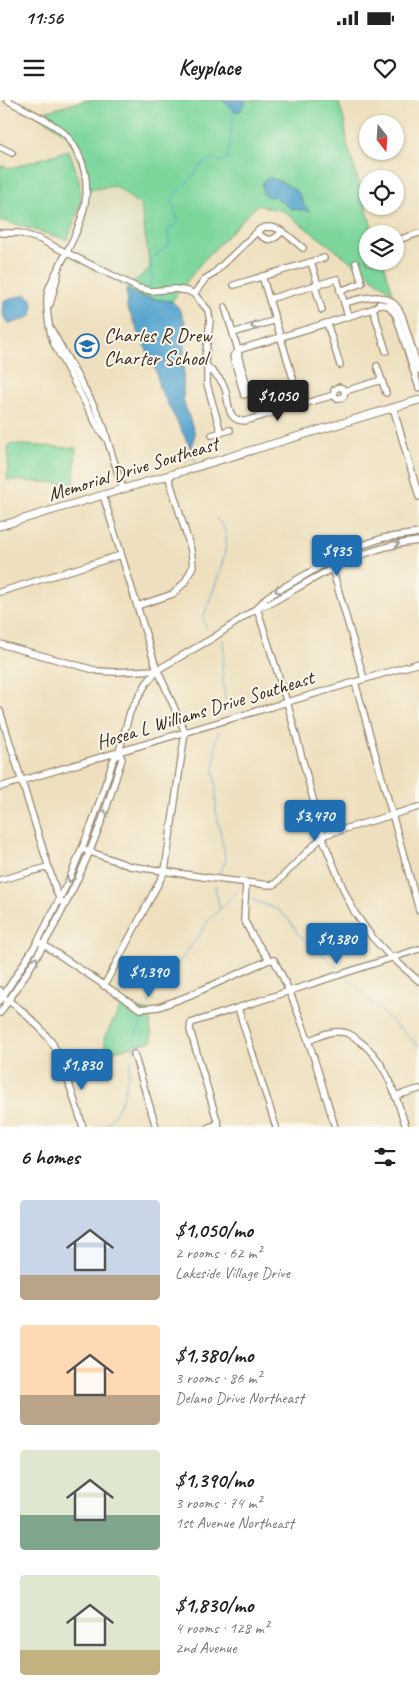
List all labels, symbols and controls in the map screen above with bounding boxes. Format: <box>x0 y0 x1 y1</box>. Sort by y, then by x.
text: 11:56 <box>25 6 63 30</box>
icon: menu <box>20 54 48 82</box>
text: Keyplace <box>179 54 240 82</box>
icon: heart <box>371 54 399 82</box>
north arrow <box>359 115 404 160</box>
map controls <box>359 115 404 270</box>
button: locate <box>359 170 404 215</box>
button: layers <box>359 225 404 270</box>
one-way arrow <box>251 321 259 331</box>
place label: Charles R Drew Charter School <box>104 323 213 371</box>
school or university icon: Charles R Drew Charter School <box>74 333 100 359</box>
pin: $1,050 <box>237 380 319 422</box>
text: $1,050 <box>259 386 297 406</box>
street label: Memorial Drive Southeast <box>45 430 224 507</box>
pin: $935 <box>307 534 367 577</box>
one-way arrow <box>392 539 400 549</box>
text: $935 <box>323 541 351 561</box>
one-way arrow <box>275 584 284 594</box>
street label: Hosea L Williams Drive Southeast <box>93 664 319 755</box>
pin: $3,470 <box>274 800 356 842</box>
text: $3,470 <box>295 806 335 826</box>
one-way arrow <box>98 810 108 818</box>
one-way arrow <box>66 874 76 883</box>
pin: $1,380 <box>296 922 378 965</box>
text: $1,380 <box>317 929 357 949</box>
pin: $1,390 <box>108 956 190 998</box>
one-way arrow <box>29 957 39 966</box>
text: $1,390 <box>130 962 168 982</box>
pin: $1,830 <box>41 1048 123 1091</box>
text: $1,830 <box>62 1055 102 1075</box>
icon: filters <box>371 1143 399 1171</box>
text: 6 homes <box>20 1144 80 1170</box>
text: $1,050/mo <box>175 1217 253 1243</box>
icon: home <box>60 1220 120 1280</box>
text: 2 rooms · 62 m² <box>175 1243 261 1263</box>
text: Lakeside Village Drive <box>175 1263 290 1283</box>
text: $1,380/mo <box>175 1342 253 1368</box>
icon: home <box>60 1345 120 1405</box>
text: 3 rooms · 86 m² <box>175 1368 261 1388</box>
text: Delano Drive Northeast <box>175 1388 304 1408</box>
text: $1,390/mo <box>175 1467 253 1493</box>
icon: home <box>60 1470 120 1530</box>
text: 3 rooms · 74 m² <box>175 1493 261 1513</box>
text: 1st Avenue Northeast <box>175 1513 294 1533</box>
text: $1,830/mo <box>175 1592 253 1618</box>
icon: home <box>60 1595 120 1655</box>
text: 4 rooms · 128 m² <box>175 1618 269 1638</box>
text: 2nd Avenue <box>175 1638 236 1658</box>

